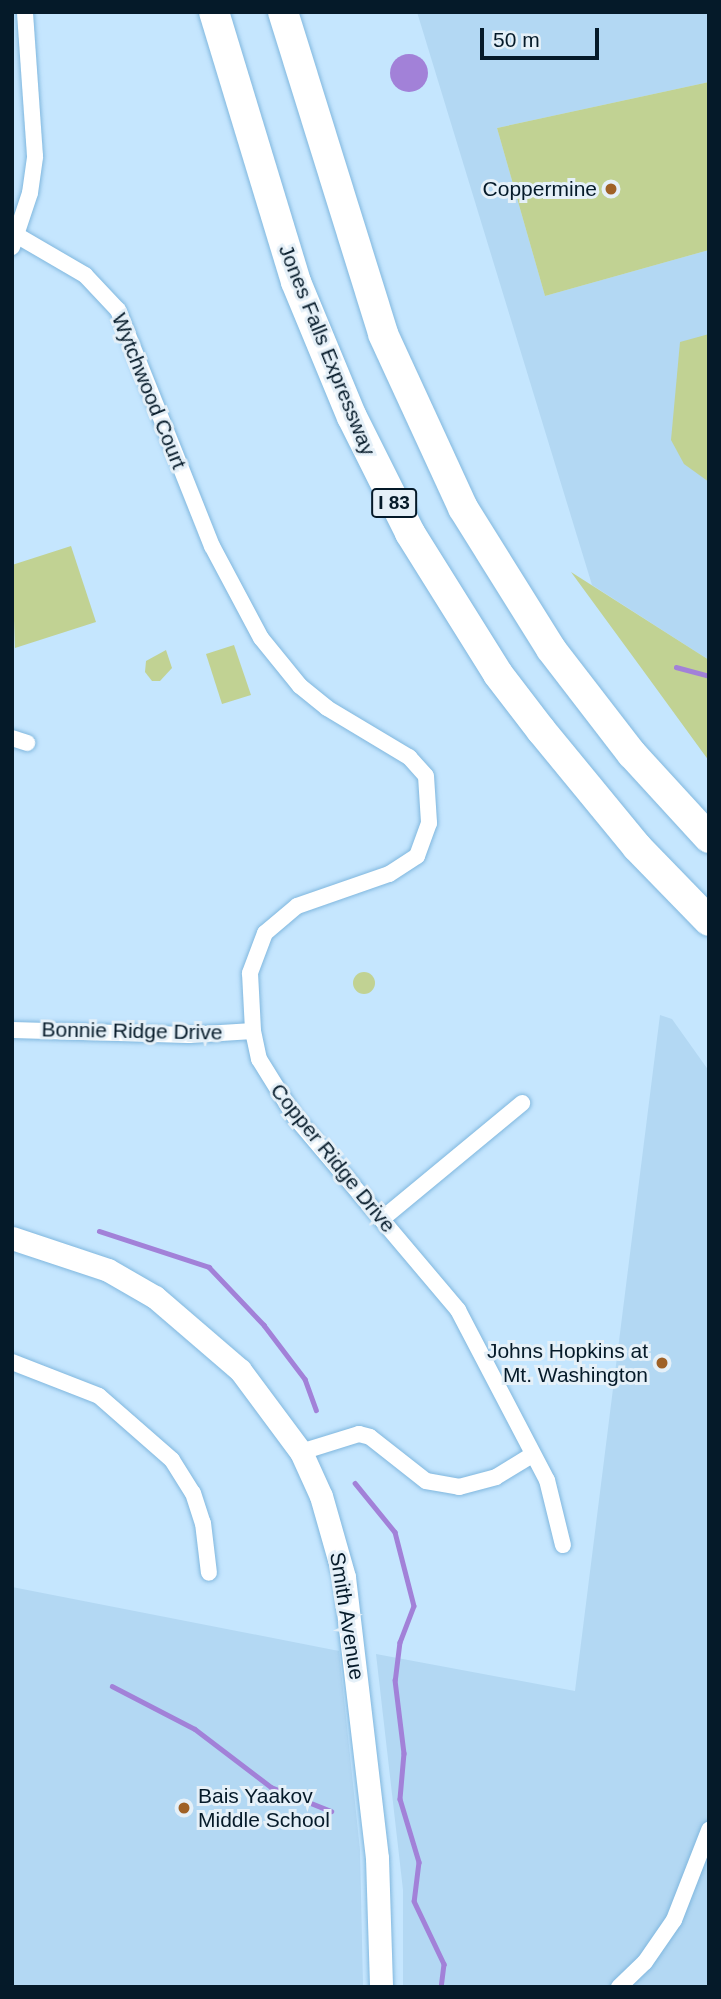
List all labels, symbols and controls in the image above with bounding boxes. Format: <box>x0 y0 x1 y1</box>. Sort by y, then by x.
scale bar <box>483 14 602 58</box>
text: 50 m <box>493 28 540 51</box>
place label: Coppermine <box>483 176 597 202</box>
marker: Coppermine <box>603 181 619 197</box>
street label: Jones Falls Expressway <box>273 241 381 459</box>
street label: Wytchwood Court <box>106 310 192 472</box>
road number: I 83 <box>370 488 418 518</box>
street label: Bonnie Ridge Drive <box>41 1017 223 1045</box>
street label: Copper Ridge Drive <box>265 1078 401 1238</box>
place label: Johns Hopkins at Mt. Washington <box>487 1338 648 1388</box>
marker: Johns Hopkins at Mt. Washington <box>654 1355 670 1371</box>
street label: Smith Avenue <box>324 1550 370 1682</box>
place label: Bais Yaakov Middle School <box>198 1783 330 1833</box>
marker: Bais Yaakov Middle School <box>176 1800 192 1816</box>

